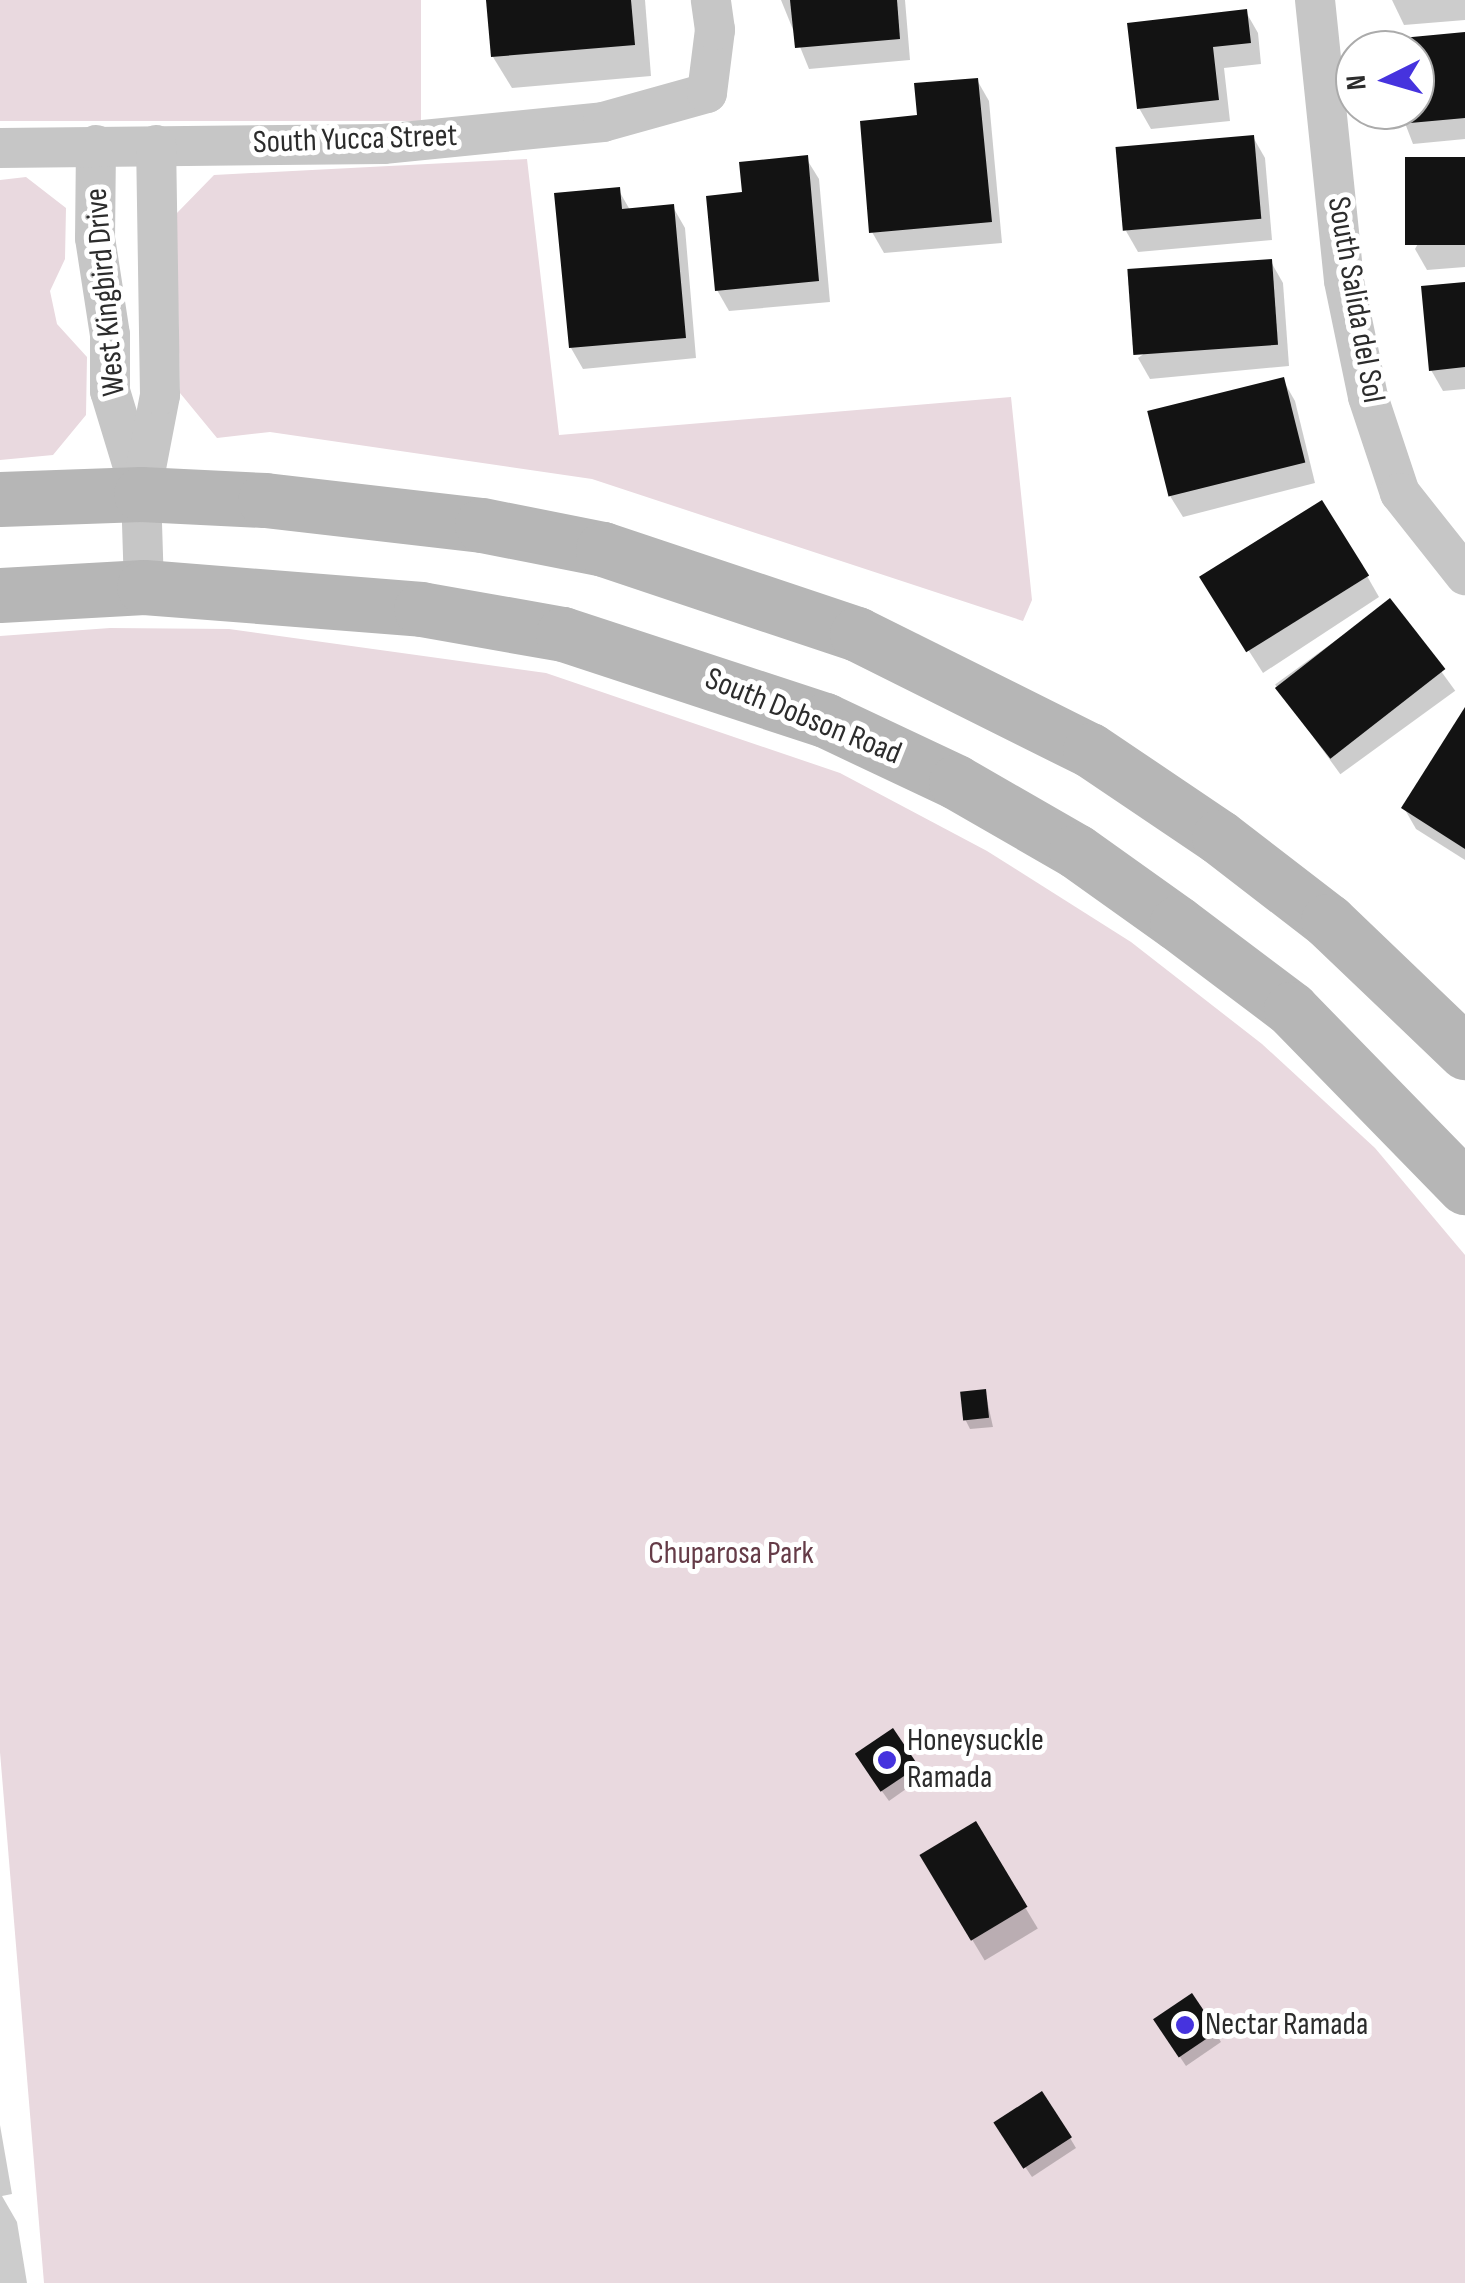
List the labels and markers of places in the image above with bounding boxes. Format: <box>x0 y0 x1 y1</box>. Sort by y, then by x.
place label: Honeysuckle Ramada <box>907 1723 1044 1798</box>
marker: Honeysuckle Ramada <box>876 1749 898 1771</box>
place label: Nectar Ramada <box>1205 2006 1368 2044</box>
marker: Nectar Ramada <box>1174 2014 1196 2036</box>

